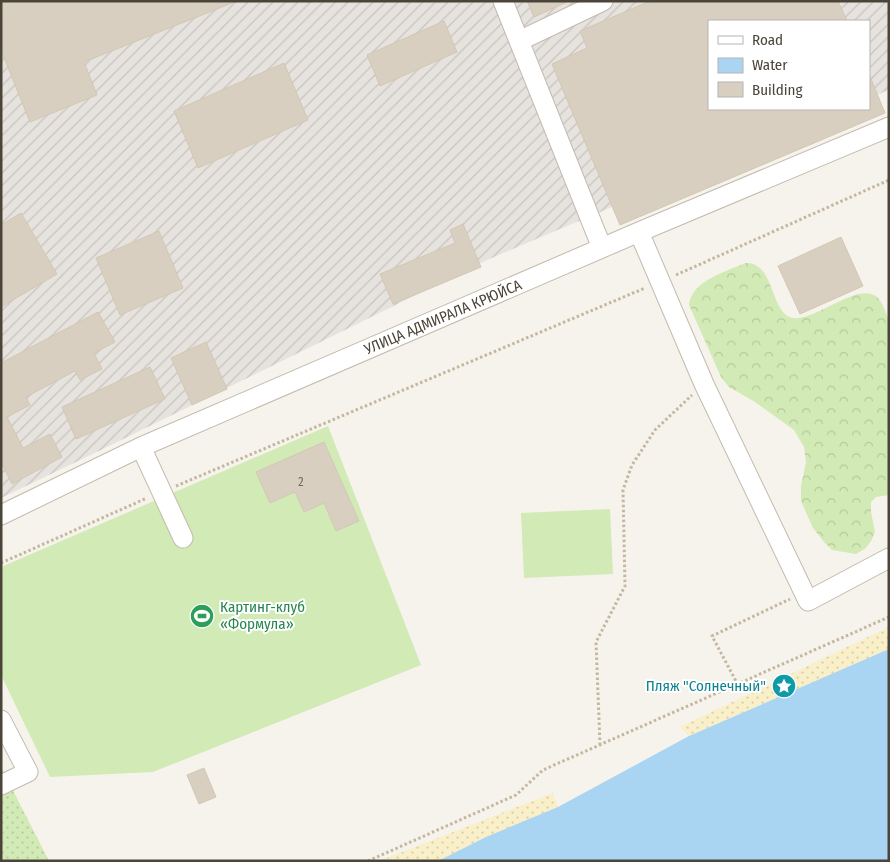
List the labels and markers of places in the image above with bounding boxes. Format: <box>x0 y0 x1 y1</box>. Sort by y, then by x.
place label: Картинг-клуб «Формула» <box>220 598 305 633</box>
sports icon: Картинг-клуб «Формула» <box>189 603 215 629</box>
place icon: Пляж "Солнечный" <box>771 673 797 699</box>
place label: Пляж "Солнечный" <box>646 677 766 695</box>

